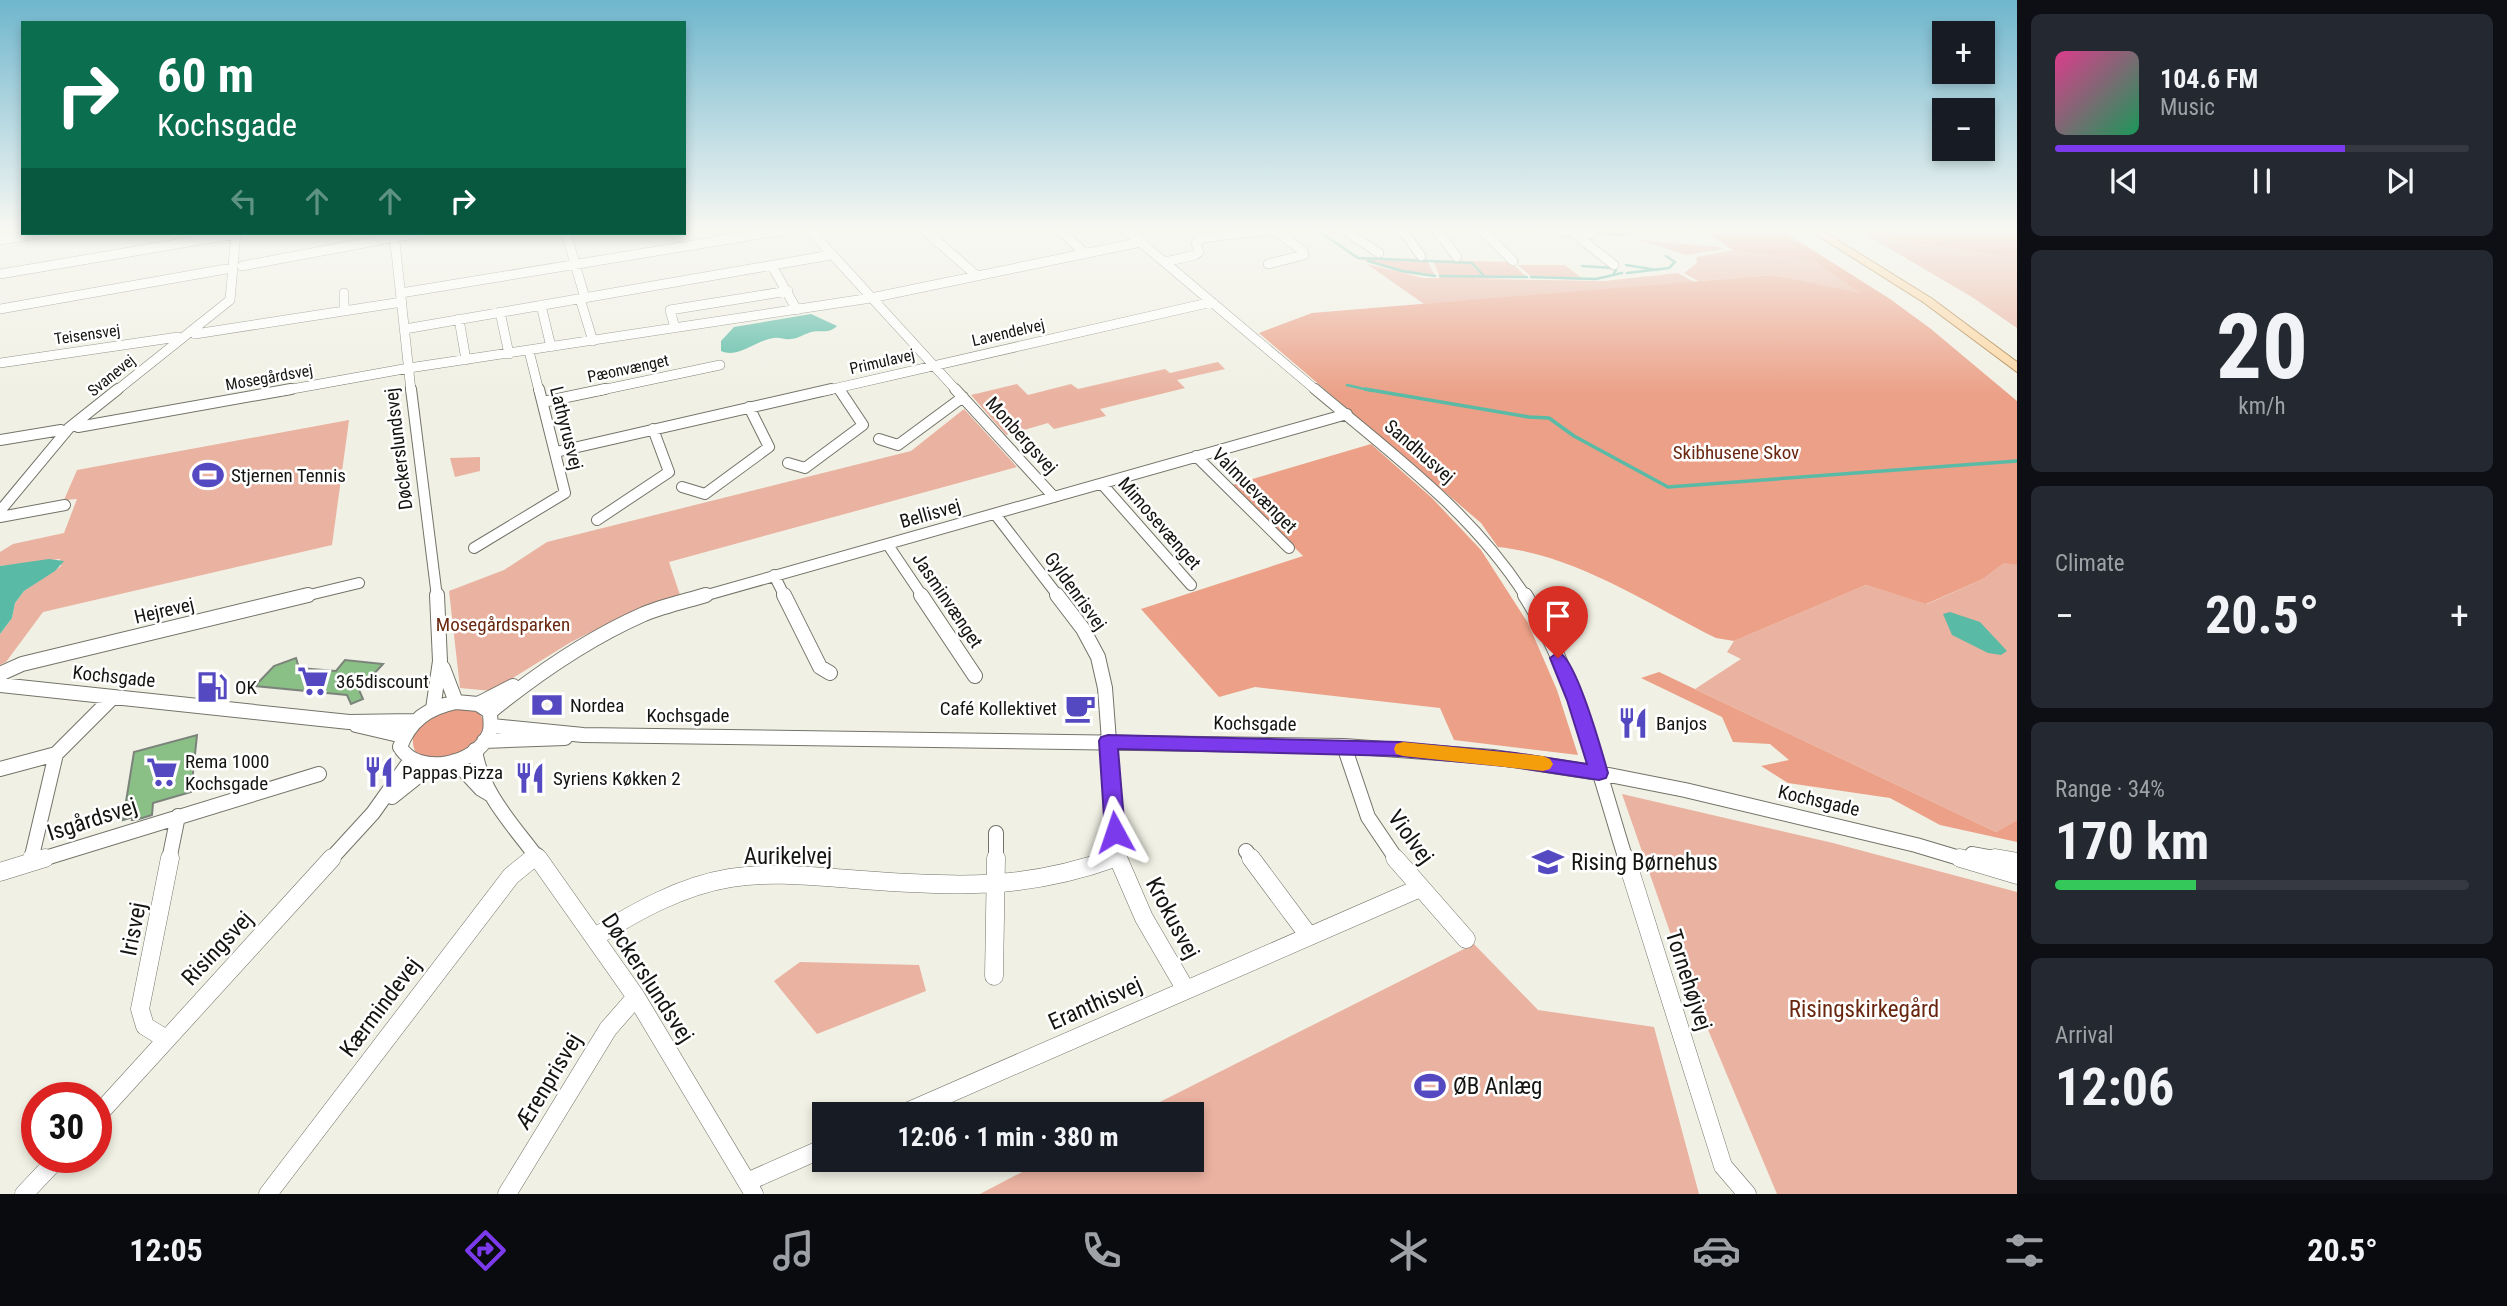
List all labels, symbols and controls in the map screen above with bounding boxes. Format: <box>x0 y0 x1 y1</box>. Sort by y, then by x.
map controls <box>1932 21 1995 161</box>
button: + <box>1932 21 1995 84</box>
text: 60 m <box>157 47 254 104</box>
icon: right <box>42 49 133 140</box>
text: 104.6 FM <box>2160 64 2258 94</box>
text: Music <box>2160 94 2215 121</box>
button: − <box>1932 98 1995 161</box>
text: Kochsgade <box>157 106 297 144</box>
icon: previous <box>2105 162 2143 200</box>
icon: pause <box>2243 162 2281 200</box>
icon: next <box>2381 162 2419 200</box>
icon: left <box>225 182 263 220</box>
icon: ahead <box>298 182 336 220</box>
icon: ahead <box>371 182 409 220</box>
icon: right <box>444 182 482 220</box>
text: 20 <box>2216 294 2308 400</box>
street label: Lavendelvej <box>970 315 1046 350</box>
street label: Teisensvej <box>53 320 121 349</box>
street label: Primulavej <box>848 345 917 378</box>
street label: Svanevej <box>84 350 139 400</box>
street label: Pæonvænget <box>586 351 671 386</box>
street label: Mosegårdsvej <box>224 360 314 395</box>
street label: Lathyrusvej <box>545 384 588 472</box>
street label: Døckerslundsvej <box>380 387 417 511</box>
street label: Monbergsvej <box>981 392 1062 479</box>
text: km/h <box>2238 393 2286 420</box>
street label: Sandhusvej <box>1380 415 1460 488</box>
park label: Skibhusene Skov <box>1673 441 1799 464</box>
street label: Valmuevænget <box>1207 443 1302 538</box>
sports icon: Stjernen Tennis <box>191 458 225 492</box>
place label: Stjernen Tennis <box>231 464 346 487</box>
street label: Mimosevænget <box>1113 472 1206 574</box>
street label: Bellisvej <box>897 494 963 533</box>
street label: Jasminvænget <box>907 548 988 652</box>
street label: Gyldenrisvej <box>1040 548 1112 635</box>
text: Climate <box>2055 550 2125 577</box>
text: 20.5° <box>2205 585 2319 646</box>
pin <box>1528 586 1588 658</box>
street label: Hejrevej <box>132 592 196 629</box>
text: − <box>2055 594 2074 638</box>
text: + <box>2450 594 2469 638</box>
icon: arrive <box>1539 597 1577 635</box>
park label: Mosegårdsparken <box>436 613 570 636</box>
street label: Kochsgade <box>71 661 157 692</box>
supermarket icon: 365discount <box>296 664 330 698</box>
fuel station icon: OK <box>195 670 229 704</box>
place label: 365discount <box>336 670 429 693</box>
place label: OK <box>235 676 257 699</box>
bank icon: Nordea <box>530 688 564 722</box>
cafe icon: Café Kollektivet <box>1063 691 1097 725</box>
place label: Nordea <box>570 694 624 717</box>
place label: Café Kollektivet <box>940 697 1057 720</box>
street label: Kochsgade <box>646 704 730 727</box>
restaurant icon: Banjos <box>1616 706 1650 740</box>
street label: Kochsgade <box>1213 711 1297 736</box>
place label: Banjos <box>1656 712 1707 735</box>
place label: Rema 1000 Kochsgade <box>185 750 269 795</box>
supermarket icon: Rema 1000 Kochsgade <box>145 755 179 789</box>
restaurant icon: Pappas Pizza <box>362 755 396 789</box>
place label: Pappas Pizza <box>402 761 503 784</box>
restaurant icon: Syriens Køkken 2 <box>513 761 547 795</box>
place label: Syriens Køkken 2 <box>553 767 681 790</box>
text: Range · 34% <box>2055 776 2165 803</box>
street label: Kochsgade <box>1776 780 1862 821</box>
street label: Isgårdsvej <box>44 792 141 847</box>
position arrow <box>1078 795 1152 869</box>
street label: Violvej <box>1382 805 1439 870</box>
text: 170 km <box>2055 811 2209 872</box>
street label: Aurikelvej <box>744 843 832 870</box>
school or university icon: Rising Børnehus <box>1531 845 1565 879</box>
place label: Rising Børnehus <box>1571 849 1718 876</box>
street label: Krokusvej <box>1140 873 1205 964</box>
street label: Irisvej <box>115 900 152 958</box>
street label: Risingsvej <box>176 906 259 991</box>
street label: Døckerslundsvej <box>596 909 699 1048</box>
street label: Tornehøjvej <box>1660 926 1718 1034</box>
street label: Kærmindevej <box>334 952 427 1062</box>
street label: Eranthisvej <box>1044 971 1146 1036</box>
park label: Risingskirkegård <box>1789 996 1939 1023</box>
text: Arrival <box>2055 1022 2114 1049</box>
street label: Ærenprisvej <box>509 1028 588 1135</box>
text: 12:06 <box>2055 1057 2174 1118</box>
sports icon: ØB Anlæg <box>1413 1069 1447 1103</box>
place label: ØB Anlæg <box>1453 1073 1542 1100</box>
speed limit sign: 30 <box>21 1082 112 1173</box>
text: 12:06 · 1 min · 380 m <box>898 1122 1118 1152</box>
icon: directions <box>461 1226 510 1275</box>
icon: music <box>769 1226 818 1275</box>
icon: phone <box>1077 1226 1126 1275</box>
icon: climate <box>1384 1226 1433 1275</box>
icon: car <box>1692 1226 1741 1275</box>
icon: filters <box>2000 1226 2049 1275</box>
text: 12:05 <box>129 1231 203 1269</box>
text: 20.5° <box>2307 1231 2378 1269</box>

